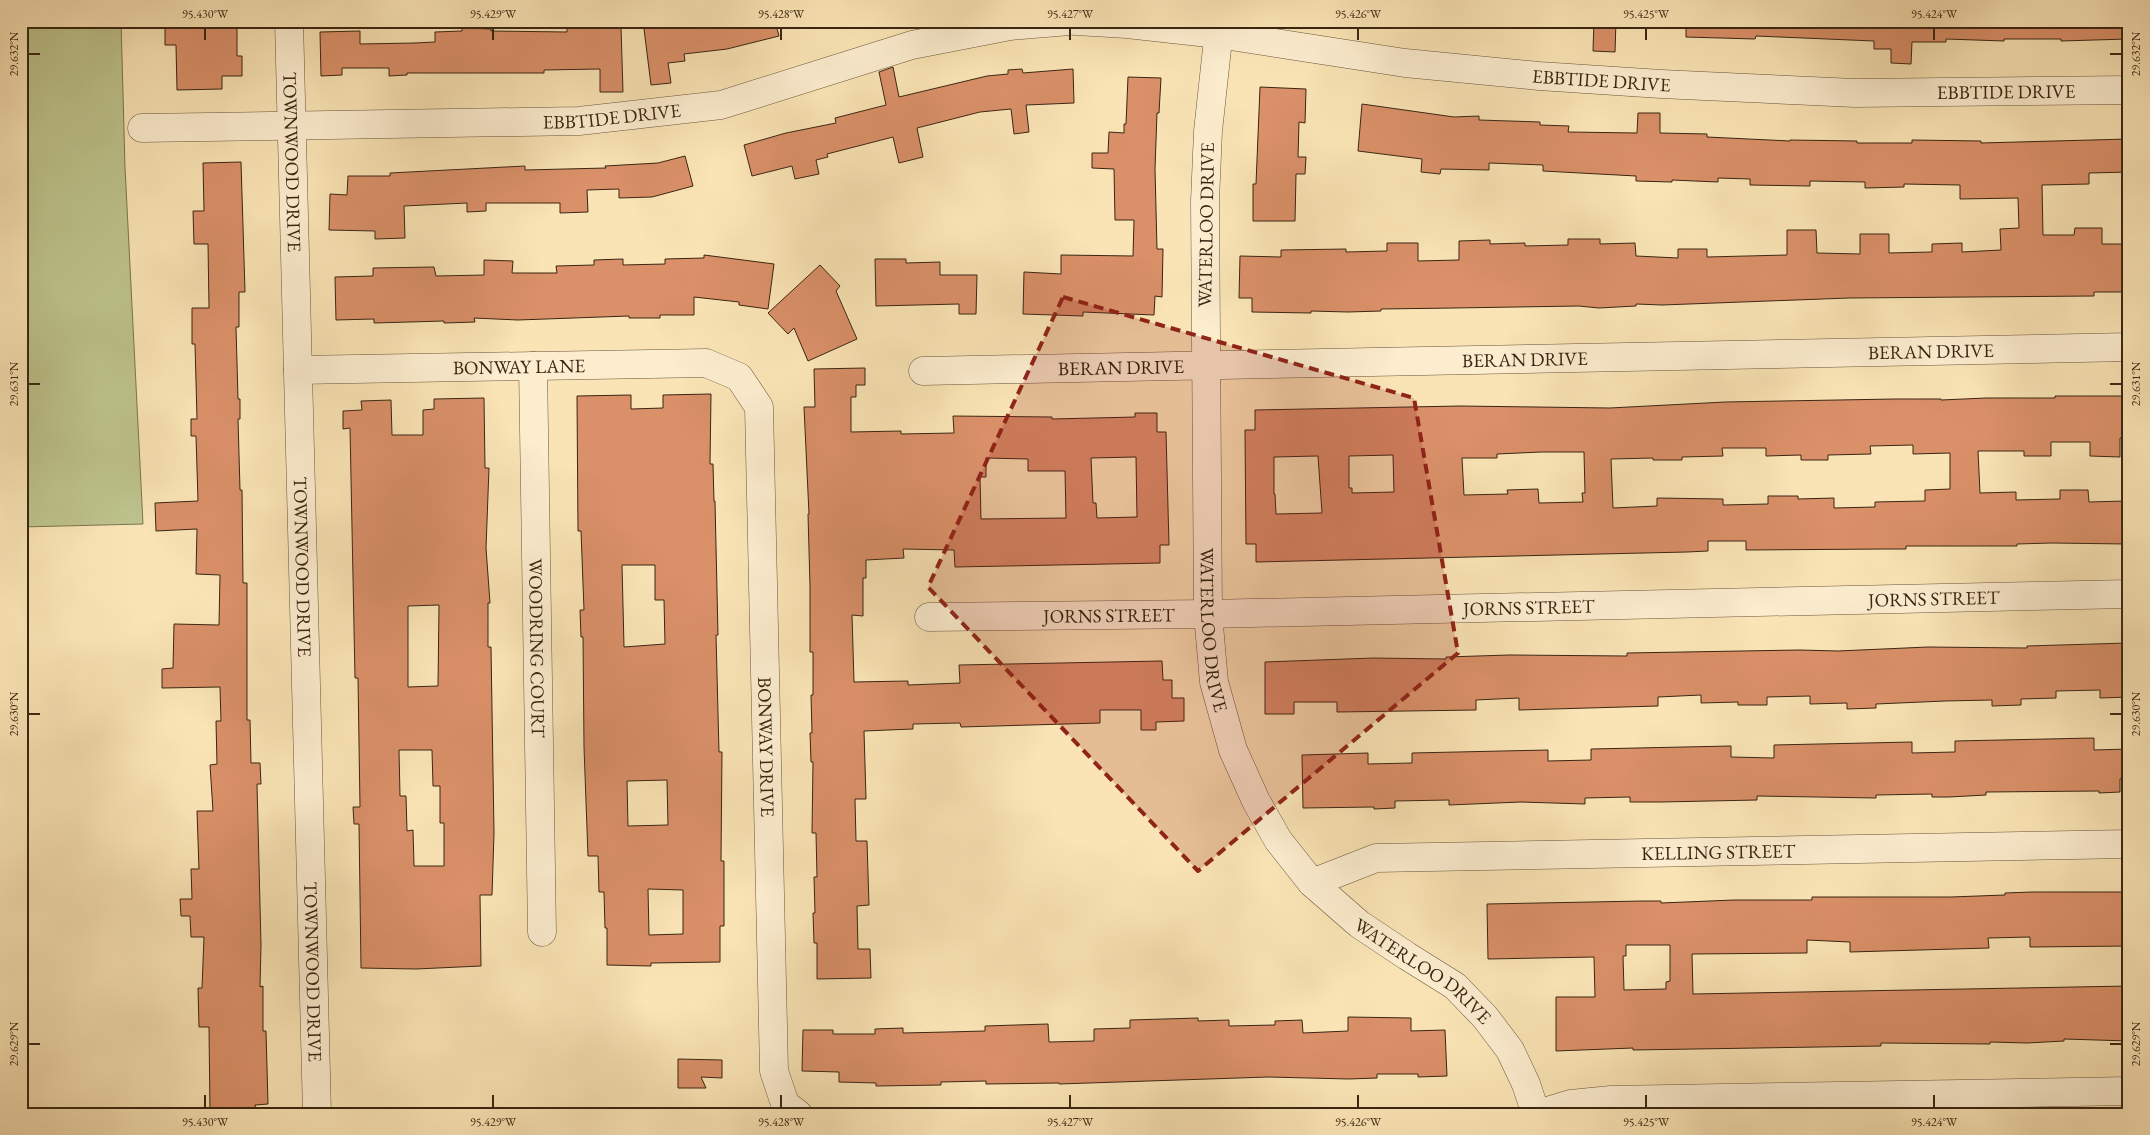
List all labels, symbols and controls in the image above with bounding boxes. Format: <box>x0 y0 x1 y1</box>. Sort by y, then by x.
text: 95.430°W <box>182 6 229 22</box>
text: 95.429°W <box>470 6 517 22</box>
text: 95.428°W <box>758 6 805 22</box>
text: 95.427°W <box>1047 6 1094 22</box>
text: 95.426°W <box>1335 6 1382 22</box>
text: 95.425°W <box>1623 6 1670 22</box>
text: 95.424°W <box>1911 6 1958 22</box>
text: 29.632°N <box>6 31 22 76</box>
text: 29.632°N <box>2128 31 2144 76</box>
street label: EBBTIDE DRIVE <box>1531 63 1671 97</box>
street label: TOWNWOOD DRIVE <box>278 71 307 253</box>
street label: EBBTIDE DRIVE <box>1937 78 2076 105</box>
street label: EBBTIDE DRIVE <box>542 97 682 134</box>
street label: WATERLOO DRIVE <box>1192 142 1220 308</box>
street label: BERAN DRIVE <box>1868 337 1994 365</box>
street label: BERAN DRIVE <box>1462 345 1588 373</box>
street label: BONWAY LANE <box>453 353 586 380</box>
street label: BERAN DRIVE <box>1058 353 1185 381</box>
text: 29.631°N <box>6 361 22 406</box>
text: 29.631°N <box>2128 361 2144 406</box>
street label: TOWNWOOD DRIVE <box>288 476 318 658</box>
street label: WATERLOO DRIVE <box>1195 548 1234 715</box>
street label: WOODRING COURT <box>524 558 551 738</box>
street label: JORNS STREET <box>1866 584 2000 612</box>
street label: JORNS STREET <box>1461 593 1595 621</box>
street label: JORNS STREET <box>1041 602 1175 628</box>
street label: BONWAY DRIVE <box>753 677 781 818</box>
text: 29.630°N <box>6 691 22 736</box>
text: 29.630°N <box>2128 691 2144 736</box>
street label: KELLING STREET <box>1641 838 1796 866</box>
street label: TOWNWOOD DRIVE <box>299 881 328 1062</box>
street label: WATERLOO DRIVE <box>1350 912 1497 1029</box>
text: 29.629°N <box>6 1021 22 1066</box>
text: 29.629°N <box>2128 1021 2144 1066</box>
text: 95.430°W <box>182 1114 229 1130</box>
text: 95.429°W <box>470 1114 517 1130</box>
text: 95.428°W <box>758 1114 805 1130</box>
text: 95.427°W <box>1047 1114 1094 1130</box>
text: 95.426°W <box>1335 1114 1382 1130</box>
text: 95.425°W <box>1623 1114 1670 1130</box>
text: 95.424°W <box>1911 1114 1958 1130</box>

